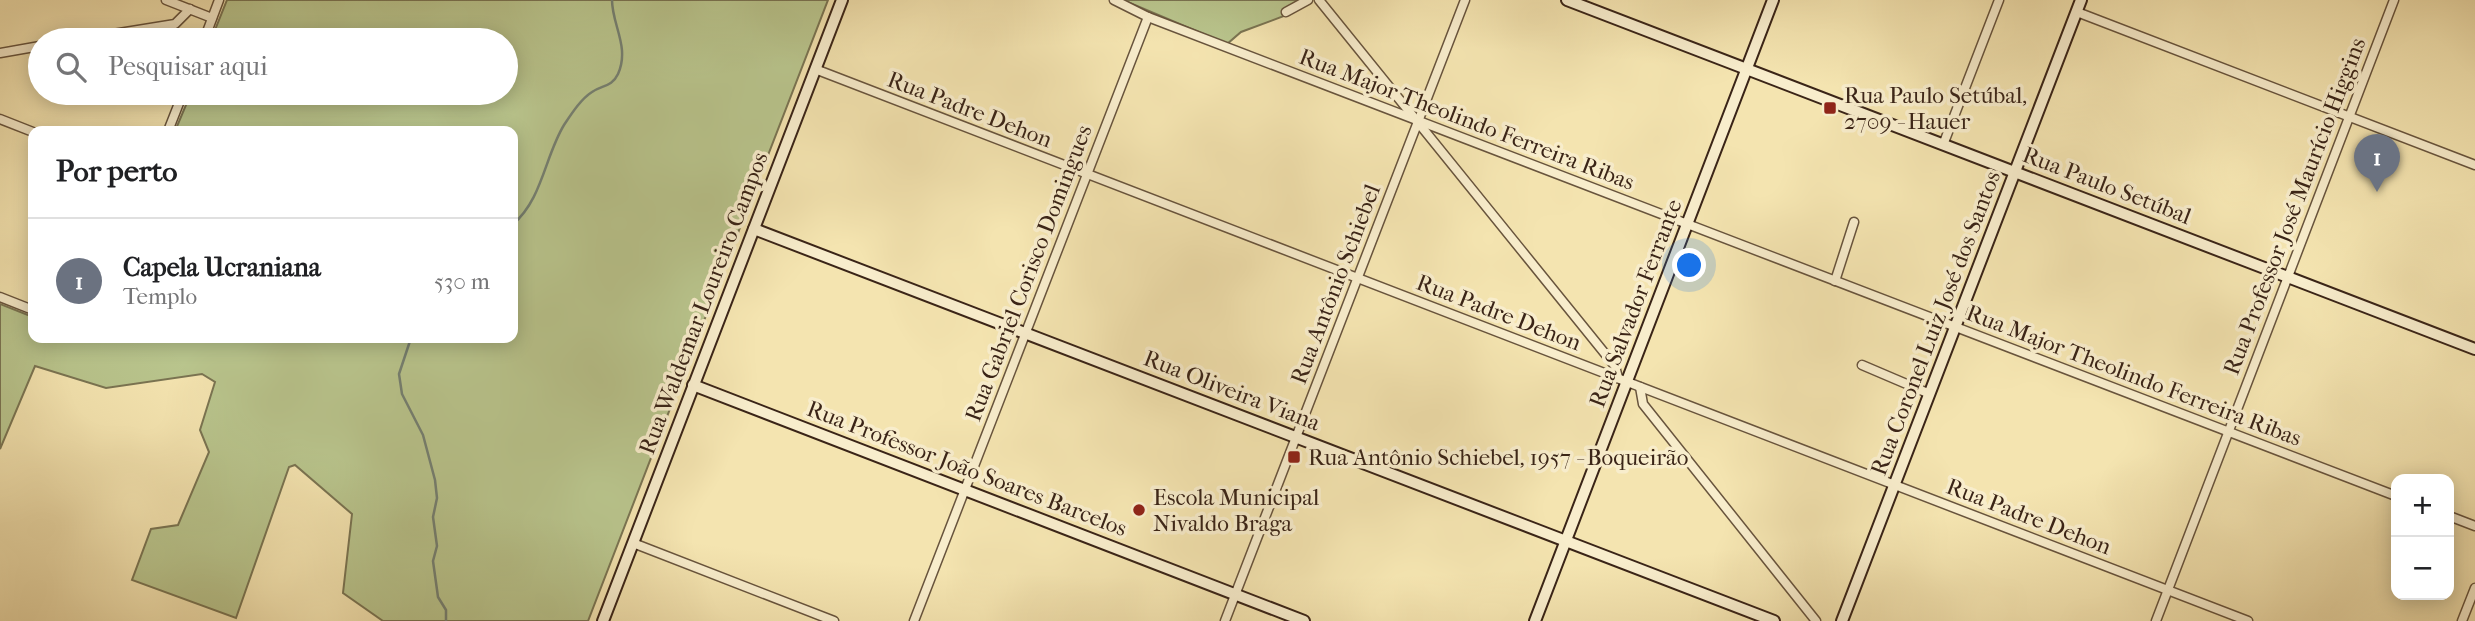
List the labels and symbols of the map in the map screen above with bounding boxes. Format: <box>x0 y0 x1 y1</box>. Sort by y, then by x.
street label: Rua Professor José Maurício Higgins <box>2218 34 2371 379</box>
street label: Rua Major Theolindo Ferreira Ribas <box>1295 43 1638 196</box>
street label: Rua Padre Dehon <box>884 66 1057 154</box>
place label: Rua Paulo Setúbal, 2709 - Hauer <box>1844 82 2027 135</box>
marker: Rua Paulo Setúbal, 2709 - Hauer <box>1822 100 1838 116</box>
street label: Rua Gabriel Corisco Domingues <box>959 121 1098 425</box>
pin: 1 <box>2354 134 2400 192</box>
street label: Rua Paulo Setúbal <box>2019 141 2195 230</box>
street label: Rua Waldemar Loureiro Campos <box>633 148 774 458</box>
street label: Rua Coronel Luiz José dos Santos <box>1865 167 2006 479</box>
street label: Rua Antônio Schiebel <box>1285 180 1386 388</box>
street label: Rua Salvador Ferrante <box>1583 195 1688 411</box>
your location <box>1672 248 1706 282</box>
street label: Rua Padre Dehon <box>1413 269 1586 357</box>
street label: Rua Major Theolindo Ferreira Ribas <box>1962 299 2305 452</box>
street label: Rua Oliveira Viana <box>1140 344 1324 437</box>
street label: Rua Professor João Soares Barcelos <box>803 395 1131 542</box>
place label: Rua Antônio Schiebel, 1957 - Boqueirão <box>1308 444 1688 471</box>
marker: Rua Antônio Schiebel, 1957 - Boqueirão <box>1286 449 1302 465</box>
street label: Rua Padre Dehon <box>1943 473 2116 561</box>
place label: Escola Municipal Nivaldo Braga <box>1153 484 1320 537</box>
marker: Escola Municipal Nivaldo Braga <box>1131 502 1147 518</box>

